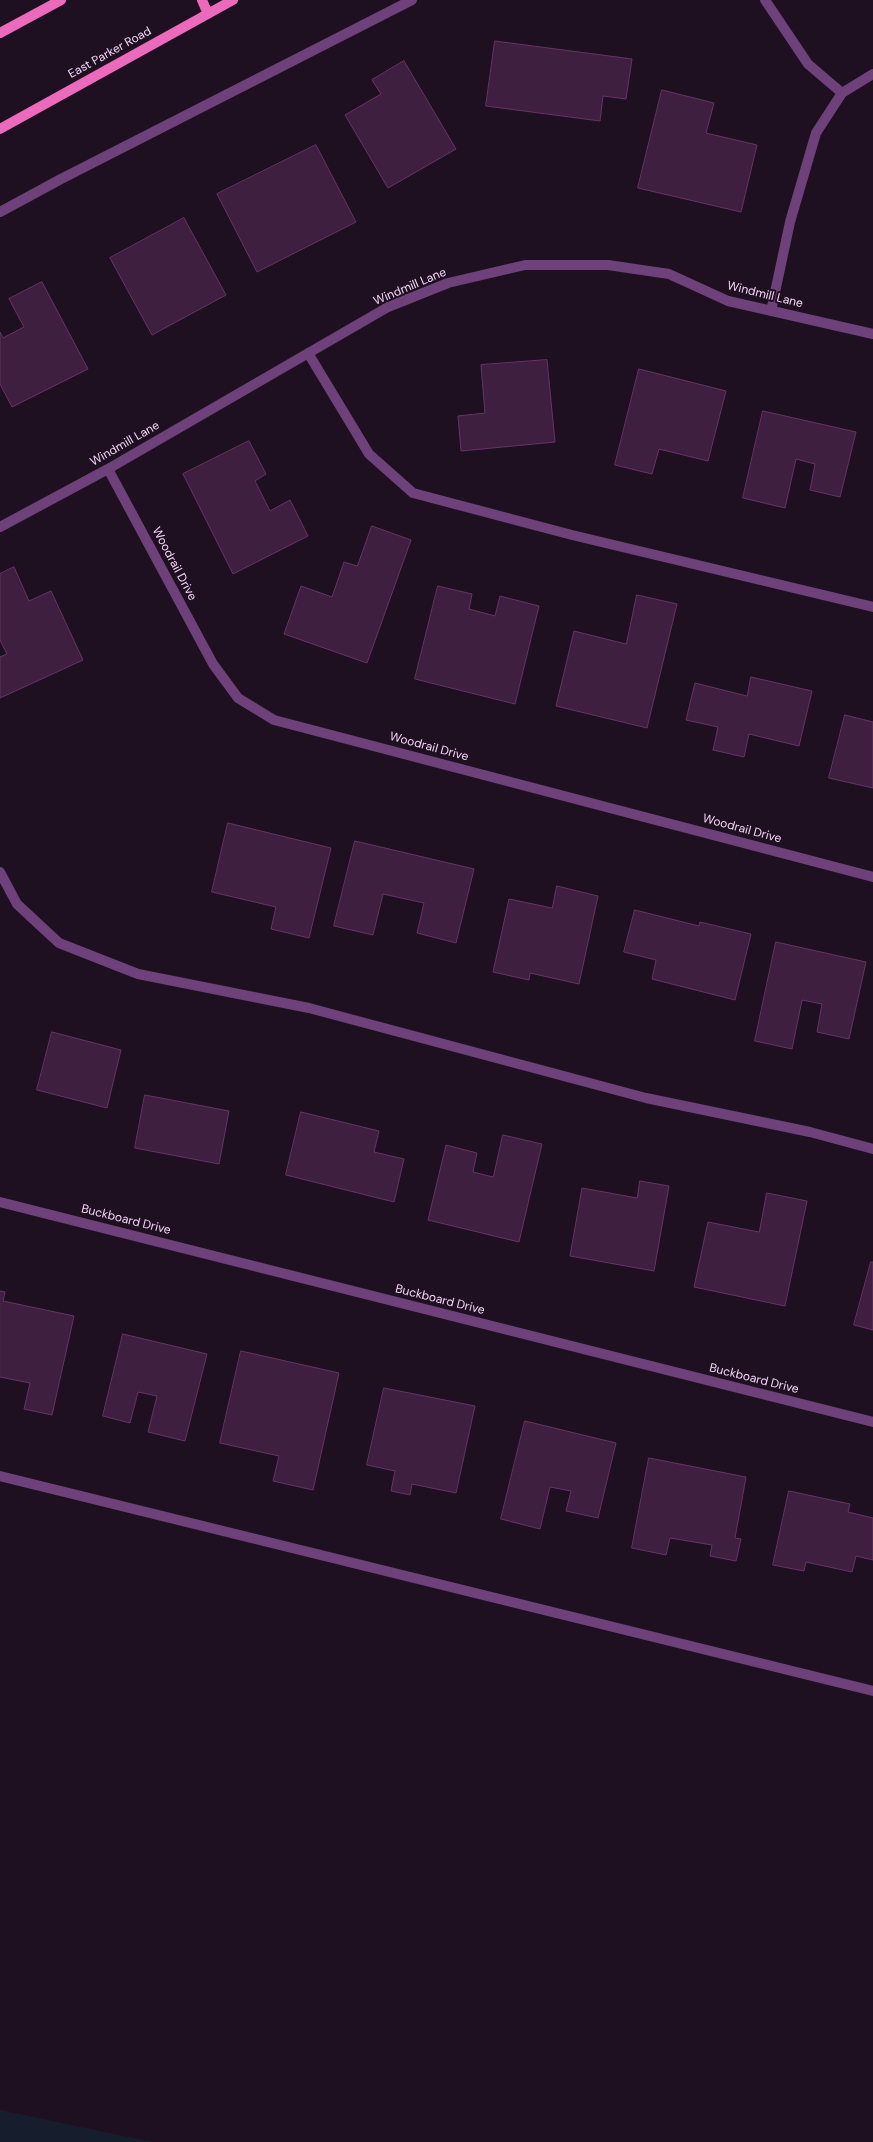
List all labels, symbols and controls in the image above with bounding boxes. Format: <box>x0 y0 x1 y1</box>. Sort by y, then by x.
street label: East Parker Road <box>66 24 154 82</box>
street label: Windmill Lane <box>371 265 449 309</box>
street label: Windmill Lane <box>726 279 804 311</box>
street label: Windmill Lane <box>88 418 162 470</box>
street label: Woodrail Drive <box>149 525 199 603</box>
street label: Woodrail Drive <box>388 730 470 764</box>
street label: Woodrail Drive <box>701 812 783 846</box>
street label: Buckboard Drive <box>80 1202 172 1238</box>
street label: Buckboard Drive <box>394 1282 486 1318</box>
street label: Buckboard Drive <box>708 1361 800 1397</box>

